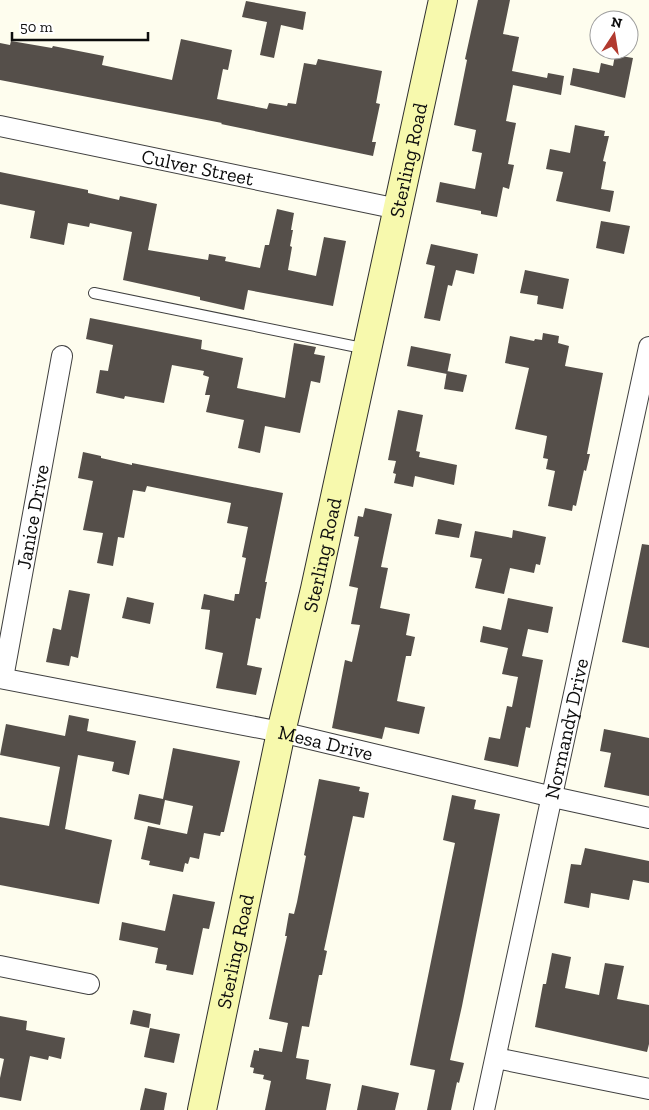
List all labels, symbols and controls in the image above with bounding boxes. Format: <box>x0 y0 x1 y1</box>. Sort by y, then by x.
scale bar <box>12 10 149 42</box>
north arrow <box>589 10 639 60</box>
text: N <box>610 13 624 32</box>
text: 50 m <box>20 18 53 36</box>
street label: Sterling Road <box>384 101 432 220</box>
street label: Culver Street <box>140 144 256 191</box>
street label: Janice Drive <box>11 463 54 571</box>
street label: Sterling Road <box>298 495 347 615</box>
street label: Normandy Drive <box>540 656 593 802</box>
street label: Mesa Drive <box>276 720 375 766</box>
street label: Sterling Road <box>211 892 259 1011</box>

